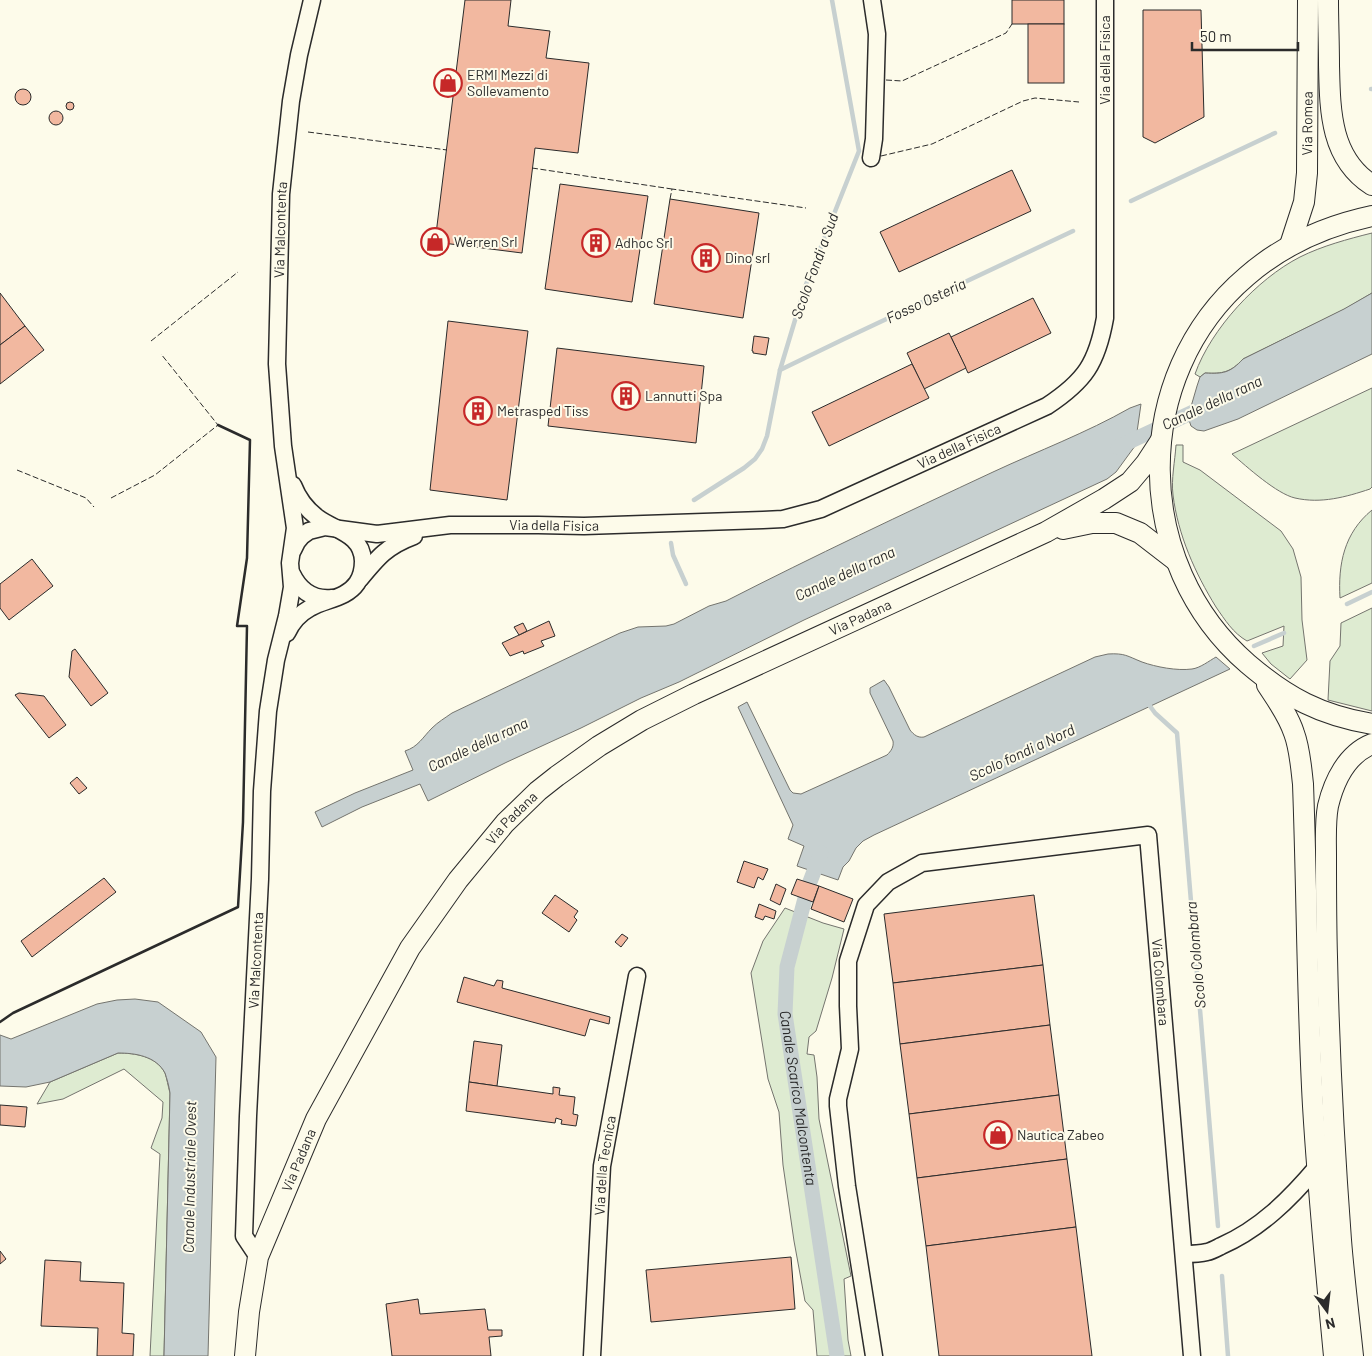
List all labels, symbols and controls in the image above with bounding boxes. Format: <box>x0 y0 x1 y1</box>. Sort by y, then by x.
street label: Via della Fisica <box>1096 15 1113 105</box>
scale bar <box>1192 20 1298 52</box>
text: 50 m <box>1200 27 1232 45</box>
place label: ERMI Mezzi di Sollevamento <box>467 66 549 99</box>
shop icon: ERMI Mezzi di Sollevamento <box>433 68 463 98</box>
street label: Via Romea <box>1298 91 1315 155</box>
street label: Via Malcontenta <box>270 181 290 278</box>
water label: Scolo Fondi a Sud <box>787 210 842 321</box>
shop icon: Werren Srl <box>420 227 450 257</box>
building icon: Adhoc Srl <box>581 228 611 258</box>
place label: Werren Srl <box>454 233 518 250</box>
place label: Adhoc Srl <box>615 234 673 251</box>
building icon: Dino srl <box>691 243 721 273</box>
place label: Dino srl <box>725 249 770 266</box>
water label: Fosso Osteria <box>883 274 968 326</box>
water label: Canale della rana <box>1159 371 1265 433</box>
building icon: Lannutti Spa <box>611 381 641 411</box>
place label: Lannutti Spa <box>645 387 722 404</box>
building icon: Metrasped Tiss <box>463 396 493 426</box>
place label: Metrasped Tiss <box>497 402 589 419</box>
street label: Via della Fisica <box>915 419 1003 472</box>
street label: Via della Fisica <box>509 516 599 534</box>
water label: Canale della rana <box>792 542 898 604</box>
street label: Via Padana <box>826 595 894 639</box>
water label: Canale della rana <box>425 713 531 775</box>
water label: Scolo fondi a Nord <box>966 720 1077 784</box>
street label: Via Padana <box>482 788 540 848</box>
water label: Scolo Colombara <box>1181 901 1209 1009</box>
street label: Via Malcontenta <box>244 912 266 1009</box>
street label: Via Colombara <box>1149 938 1173 1026</box>
water label: Canale Scarico Malcontenta <box>777 1009 821 1187</box>
water label: Canale Industriale Ovest <box>179 1100 199 1253</box>
street label: Via della Tecnica <box>590 1114 619 1216</box>
shop icon: Nautica Zabeo <box>983 1120 1013 1150</box>
street label: Via Padana <box>277 1126 319 1194</box>
place label: Nautica Zabeo <box>1017 1126 1105 1143</box>
north arrow <box>1302 1286 1352 1336</box>
text: N <box>1324 1315 1337 1333</box>

